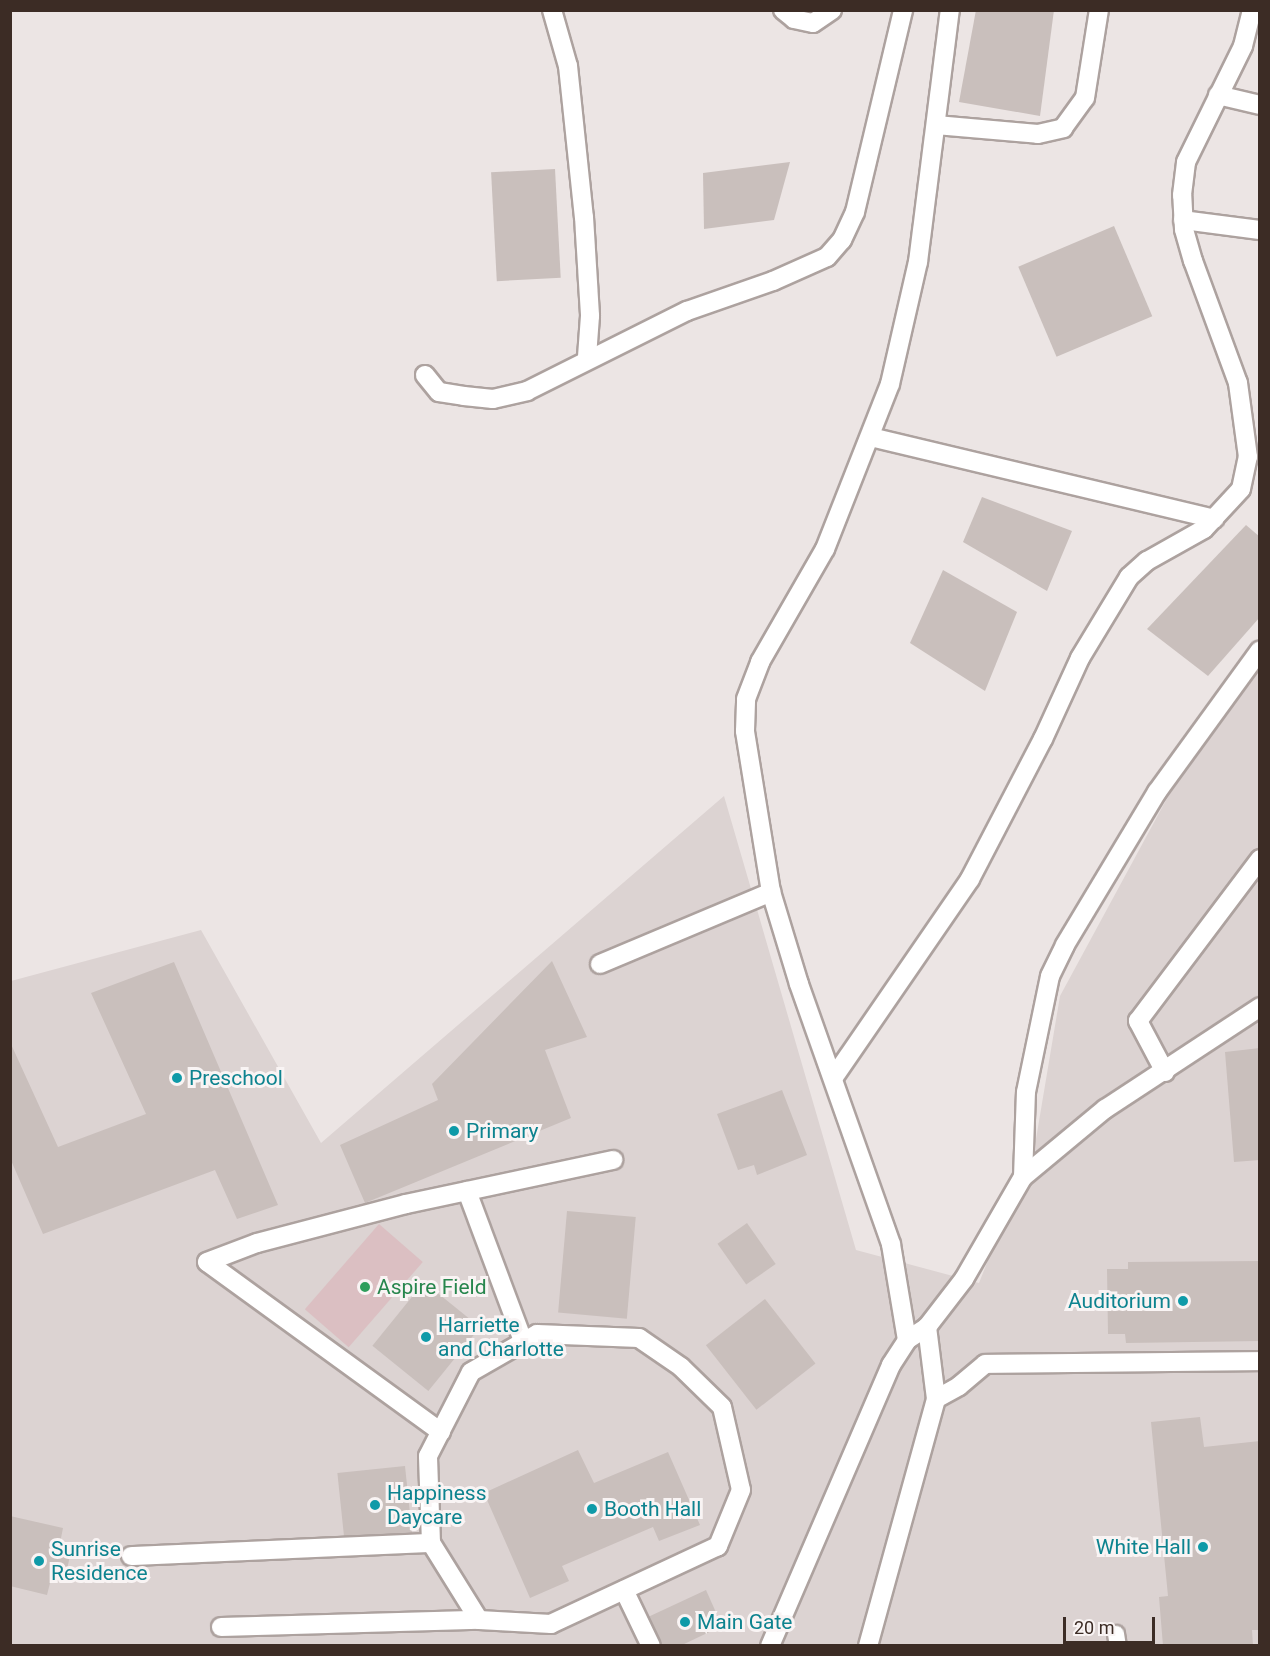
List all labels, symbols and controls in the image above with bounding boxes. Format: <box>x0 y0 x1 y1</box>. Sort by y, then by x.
place label: Preschool <box>189 1065 283 1091</box>
marker: Preschool <box>170 1071 184 1085</box>
place label: Primary <box>466 1118 539 1144</box>
marker: Primary <box>447 1124 461 1138</box>
place label: Aspire Field <box>377 1274 487 1300</box>
marker: Aspire Field <box>358 1280 372 1294</box>
place label: Auditorium <box>1068 1288 1171 1314</box>
marker: Auditorium <box>1176 1294 1190 1308</box>
place label: Harriette and Charlotte <box>438 1312 564 1362</box>
marker: Harriette and Charlotte <box>419 1330 433 1344</box>
place label: Happiness Daycare <box>387 1480 487 1530</box>
place label: Booth Hall <box>604 1496 701 1522</box>
marker: Happiness Daycare <box>368 1498 382 1512</box>
marker: Booth Hall <box>585 1502 599 1516</box>
place label: White Hall <box>1096 1534 1191 1560</box>
place label: Sunrise Residence <box>51 1536 148 1586</box>
marker: White Hall <box>1196 1540 1210 1554</box>
marker: Sunrise Residence <box>32 1554 46 1568</box>
scale bar <box>1066 1605 1158 1643</box>
place label: Main Gate <box>697 1609 792 1635</box>
marker: Main Gate <box>678 1615 692 1629</box>
text: 20 m <box>1074 1617 1114 1638</box>

